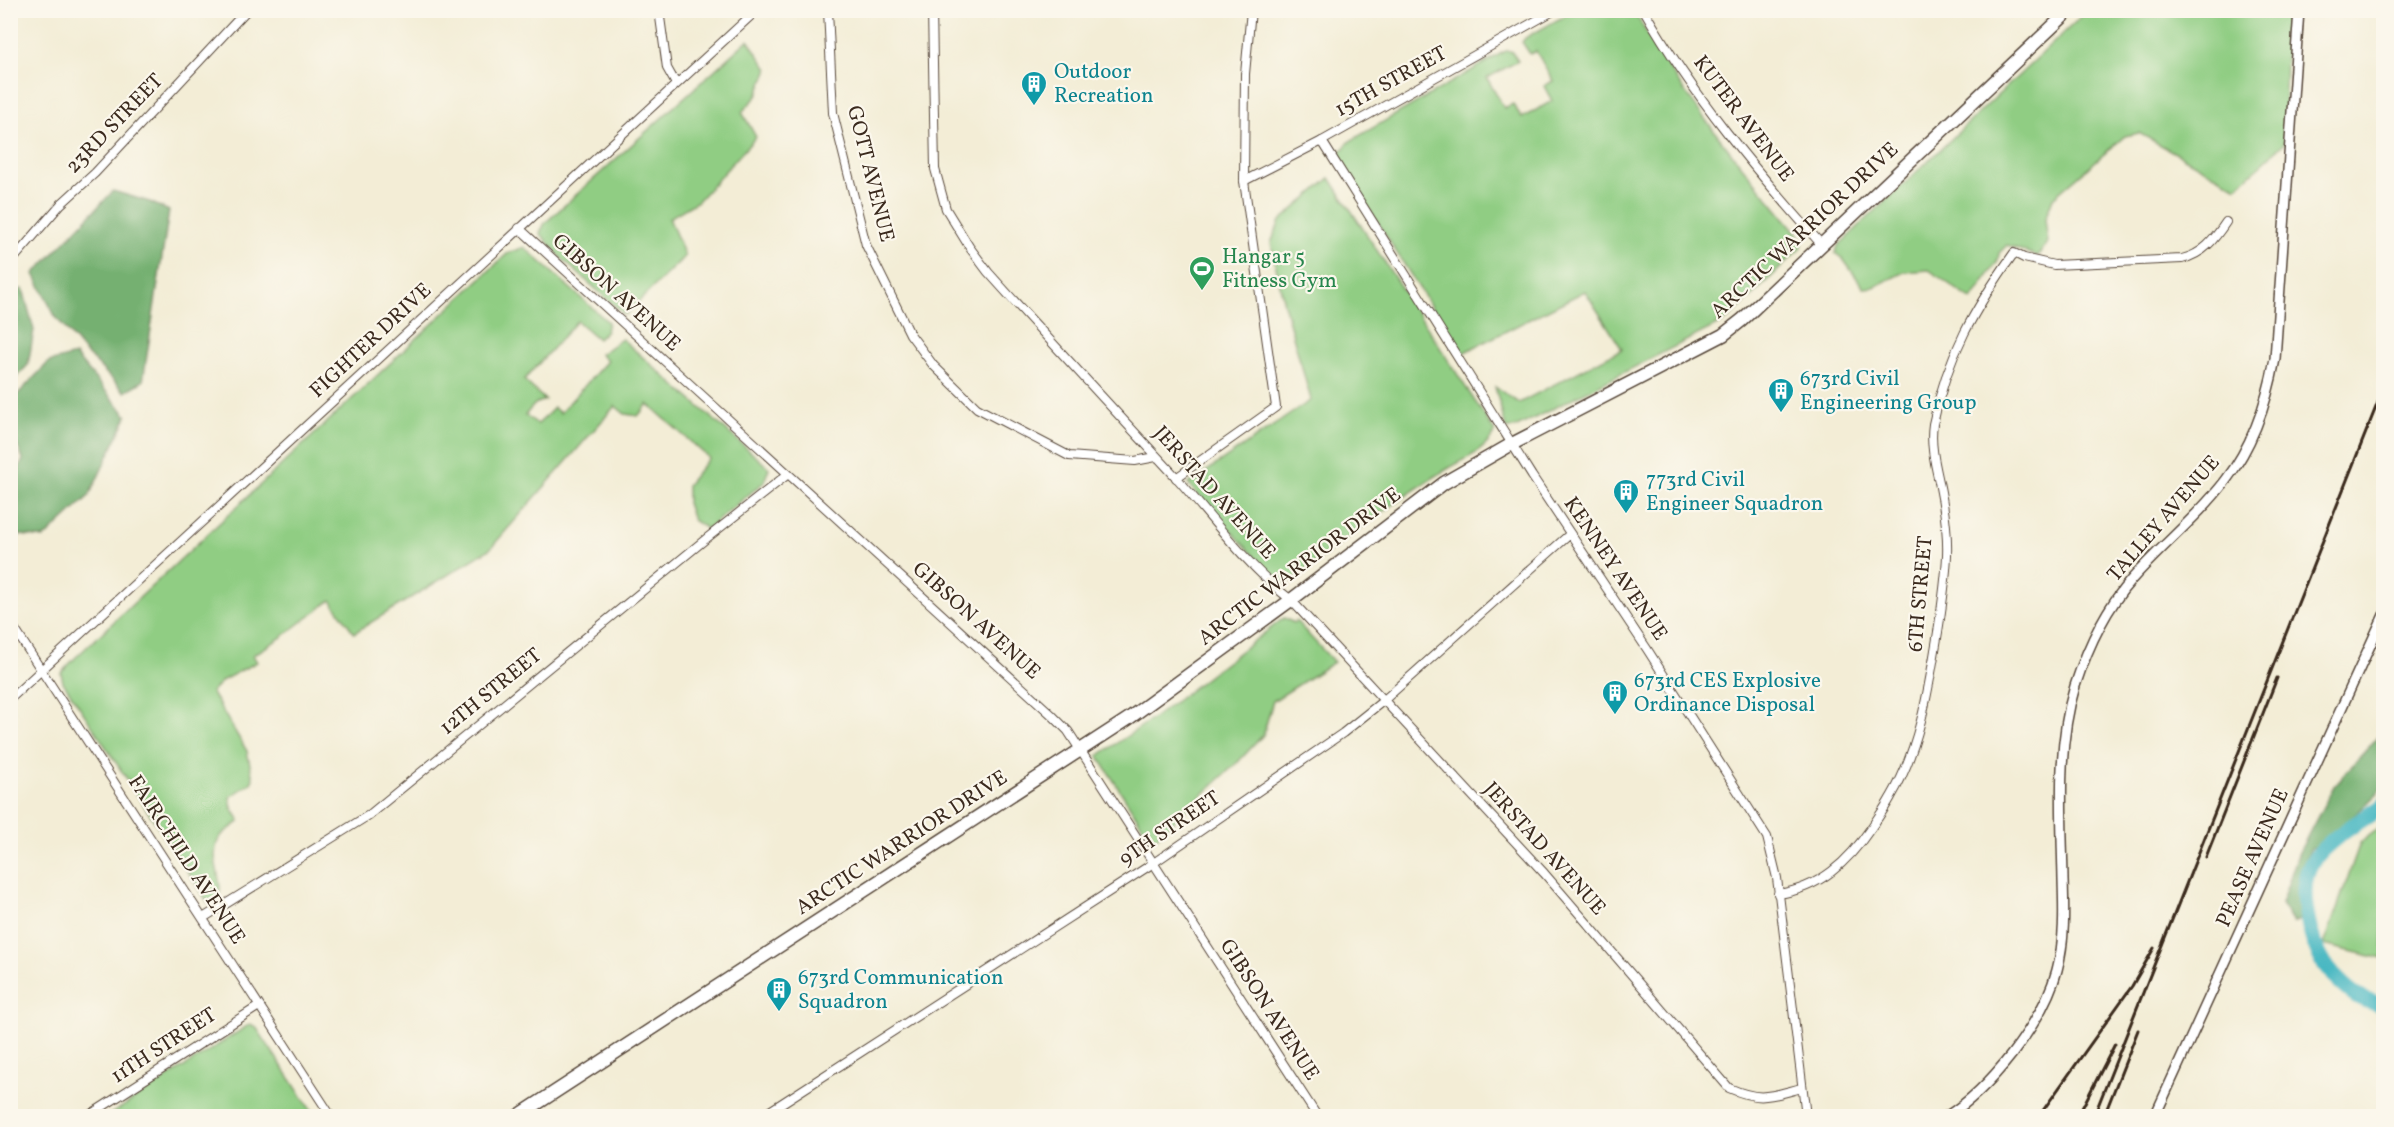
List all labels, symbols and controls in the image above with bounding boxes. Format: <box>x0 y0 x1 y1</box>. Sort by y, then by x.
street label: 15TH STREET <box>1330 39 1452 125</box>
street label: KUTER AVENUE <box>1686 50 1800 188</box>
place label: Outdoor Recreation <box>1054 58 1154 111</box>
street label: 23RD STREET <box>60 67 170 181</box>
building icon: Outdoor Recreation <box>1019 69 1049 107</box>
street label: GOTT AVENUE <box>839 103 901 245</box>
street label: ARCTIC WARRIOR DRIVE <box>1705 136 1905 326</box>
street label: GIBSON AVENUE <box>545 227 687 359</box>
place label: Hangar 5 Fitness Gym <box>1222 243 1337 296</box>
sports icon: Hangar 5 Fitness Gym <box>1187 254 1217 292</box>
street label: FIGHTER DRIVE <box>304 277 438 405</box>
place label: 673rd Civil Engineering Group <box>1800 365 1976 418</box>
building icon: 673rd Civil Engineering Group <box>1766 376 1796 414</box>
street label: JERSTAD AVENUE <box>1146 420 1282 566</box>
street label: TALLEY AVENUE <box>2101 449 2227 589</box>
place label: 773rd Civil Engineer Squadron <box>1646 466 1823 519</box>
building icon: 773rd Civil Engineer Squadron <box>1611 477 1641 515</box>
street label: ARCTIC WARRIOR DRIVE <box>1193 481 1407 653</box>
street label: KENNEY AVENUE <box>1556 491 1674 647</box>
street label: 6TH STREET <box>1901 535 1941 653</box>
street label: GIBSON AVENUE <box>905 555 1047 687</box>
street label: 12TH STREET <box>434 642 548 742</box>
place label: 673rd CES Explosive Ordinance Disposal <box>1634 667 1821 720</box>
building icon: 673rd CES Explosive Ordinance Disposal <box>1600 678 1630 716</box>
street label: ARCTIC WARRIOR DRIVE <box>790 763 1014 923</box>
street label: FAIRCHILD AVENUE <box>120 770 252 950</box>
street label: JERSTAD AVENUE <box>1476 776 1612 922</box>
street label: 9TH STREET <box>1114 784 1226 874</box>
street label: PEASE AVENUE <box>2209 784 2297 932</box>
street label: GIBSON AVENUE <box>1212 933 1326 1087</box>
place label: 673rd Communication Squadron <box>798 964 1003 1017</box>
building icon: 673rd Communication Squadron <box>764 975 794 1013</box>
street label: 11TH STREET <box>106 1001 222 1091</box>

